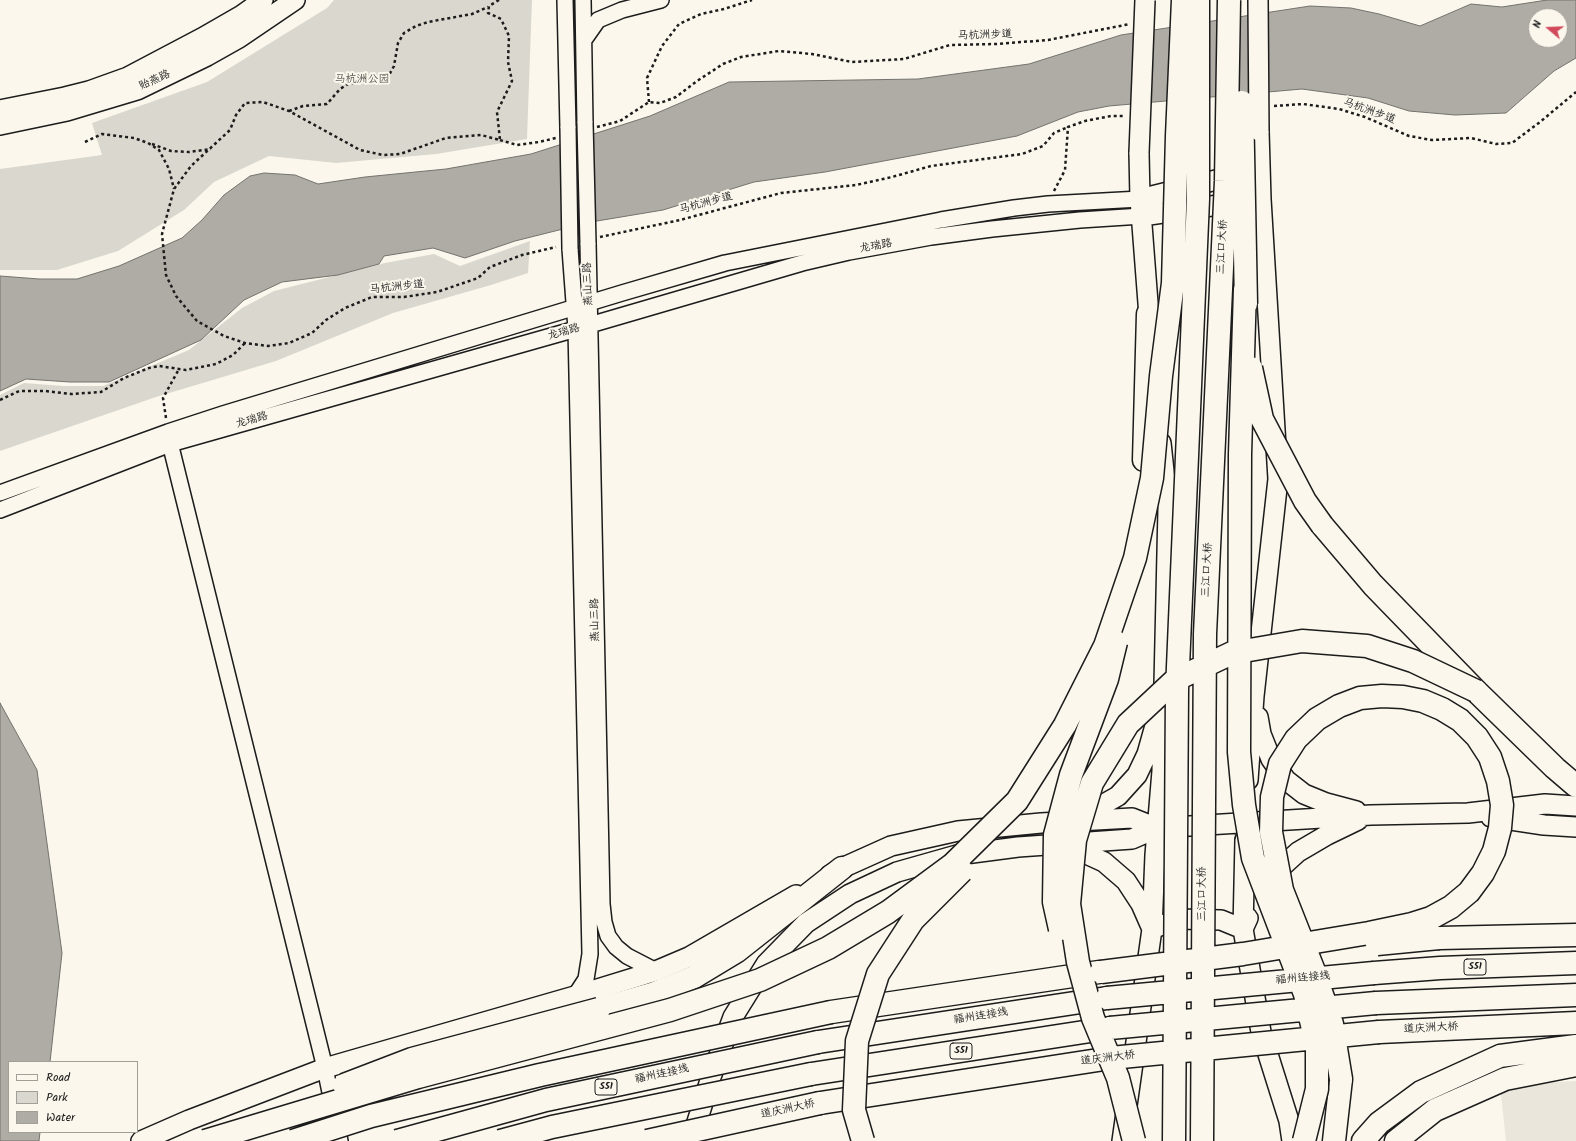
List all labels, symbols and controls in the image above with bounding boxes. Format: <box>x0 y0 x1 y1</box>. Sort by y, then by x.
north arrow <box>1528 8 1568 48</box>
text: N <box>1528 18 1547 31</box>
street label: 马杭洲步道 <box>957 28 1013 44</box>
street label: 贻燕路 <box>137 68 173 94</box>
park label: 马杭洲公园 <box>335 73 389 87</box>
street label: 马杭洲步道 <box>1341 96 1397 128</box>
street label: 马杭洲步道 <box>678 191 734 217</box>
street label: 三江口大桥 <box>1215 219 1231 275</box>
street label: 龙瑞路 <box>859 238 893 256</box>
street label: 燕山三路 <box>582 262 596 306</box>
street label: 马杭洲步道 <box>369 279 425 297</box>
street label: 龙瑞路 <box>546 322 582 344</box>
street label: 龙瑞路 <box>234 410 270 432</box>
street label: 三江口大桥 <box>1200 542 1216 598</box>
street label: 燕山三路 <box>589 598 603 642</box>
street label: 三江口大桥 <box>1196 867 1210 921</box>
road number: S51 <box>1464 959 1486 975</box>
street label: 福州连接线 <box>1275 970 1331 988</box>
street label: 福州连接线 <box>953 1006 1009 1028</box>
street label: 道庆洲大桥 <box>1403 1021 1459 1037</box>
road number: S51 <box>950 1043 972 1059</box>
street label: 道庆洲大桥 <box>1080 1049 1136 1069</box>
legend <box>8 1061 138 1133</box>
street label: 福州连接线 <box>634 1063 690 1087</box>
text: Road <box>46 1068 70 1087</box>
road number: S51 <box>595 1079 617 1095</box>
text: Park <box>46 1088 68 1107</box>
street label: 道庆洲大桥 <box>760 1098 816 1122</box>
text: Water <box>46 1108 75 1127</box>

